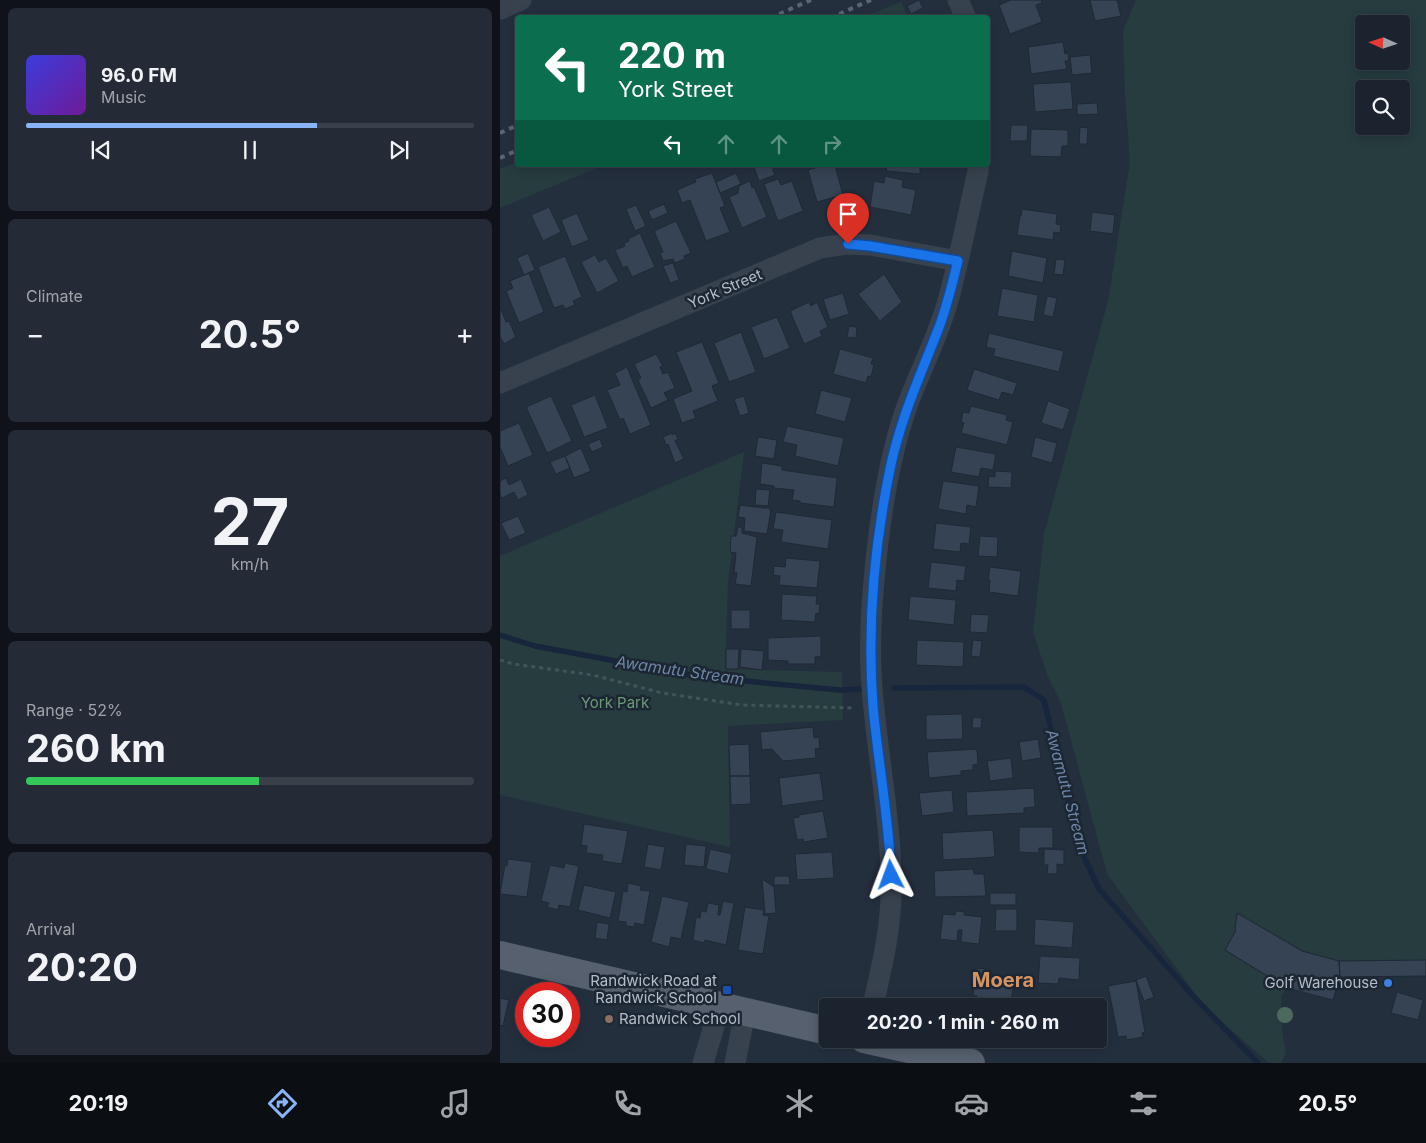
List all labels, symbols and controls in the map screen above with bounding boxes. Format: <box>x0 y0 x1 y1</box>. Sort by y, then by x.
north arrow <box>1355 15 1410 70</box>
map controls <box>1355 15 1410 135</box>
text: 220 m <box>618 34 726 76</box>
icon: left <box>535 35 600 100</box>
text: 96.0 FM <box>101 64 177 87</box>
text: York Street <box>618 76 733 102</box>
button: search <box>1355 80 1410 135</box>
text: Music <box>101 87 146 107</box>
icon: left <box>659 130 687 158</box>
icon: ahead <box>712 130 740 158</box>
icon: ahead <box>765 130 793 158</box>
icon: right <box>818 130 846 158</box>
icon: previous <box>87 136 115 164</box>
icon: pause <box>236 136 264 164</box>
icon: next <box>385 136 413 164</box>
pin <box>827 193 869 244</box>
icon: arrive <box>834 200 862 228</box>
street label: York Street <box>685 264 765 313</box>
text: Climate <box>26 286 83 306</box>
text: 20.5° <box>199 311 301 357</box>
text: − <box>26 317 45 351</box>
text: + <box>455 317 474 351</box>
text: 27 <box>211 482 289 561</box>
text: km/h <box>231 554 269 574</box>
water label: Awamutu Stream <box>613 651 746 689</box>
park label: York Park <box>581 693 650 712</box>
text: Range · 52% <box>26 700 123 720</box>
text: 260 km <box>26 725 166 771</box>
water label: Awamutu Stream <box>1041 726 1094 857</box>
position arrow <box>864 848 916 900</box>
text: Arrival <box>26 919 75 939</box>
text: 20:20 <box>26 944 138 990</box>
district label: Moera <box>972 968 1034 992</box>
place label: Randwick Road at Randwick School <box>590 971 717 1007</box>
place label: Golf Warehouse <box>1264 973 1378 992</box>
marker: Golf Warehouse <box>1382 977 1394 989</box>
speed limit sign: 30 <box>515 982 580 1047</box>
marker: Randwick Road at Randwick School <box>721 984 733 996</box>
place label: Randwick School <box>619 1009 741 1028</box>
text: 20:20 · 1 min · 260 m <box>867 1011 1059 1034</box>
marker: Randwick School <box>603 1013 615 1025</box>
icon: directions <box>265 1086 300 1121</box>
icon: music <box>438 1086 473 1121</box>
icon: phone <box>610 1086 645 1121</box>
icon: climate <box>782 1086 817 1121</box>
icon: car <box>954 1086 989 1121</box>
icon: filters <box>1126 1086 1161 1121</box>
text: 20:19 <box>69 1090 128 1116</box>
text: 20.5° <box>1298 1090 1357 1116</box>

